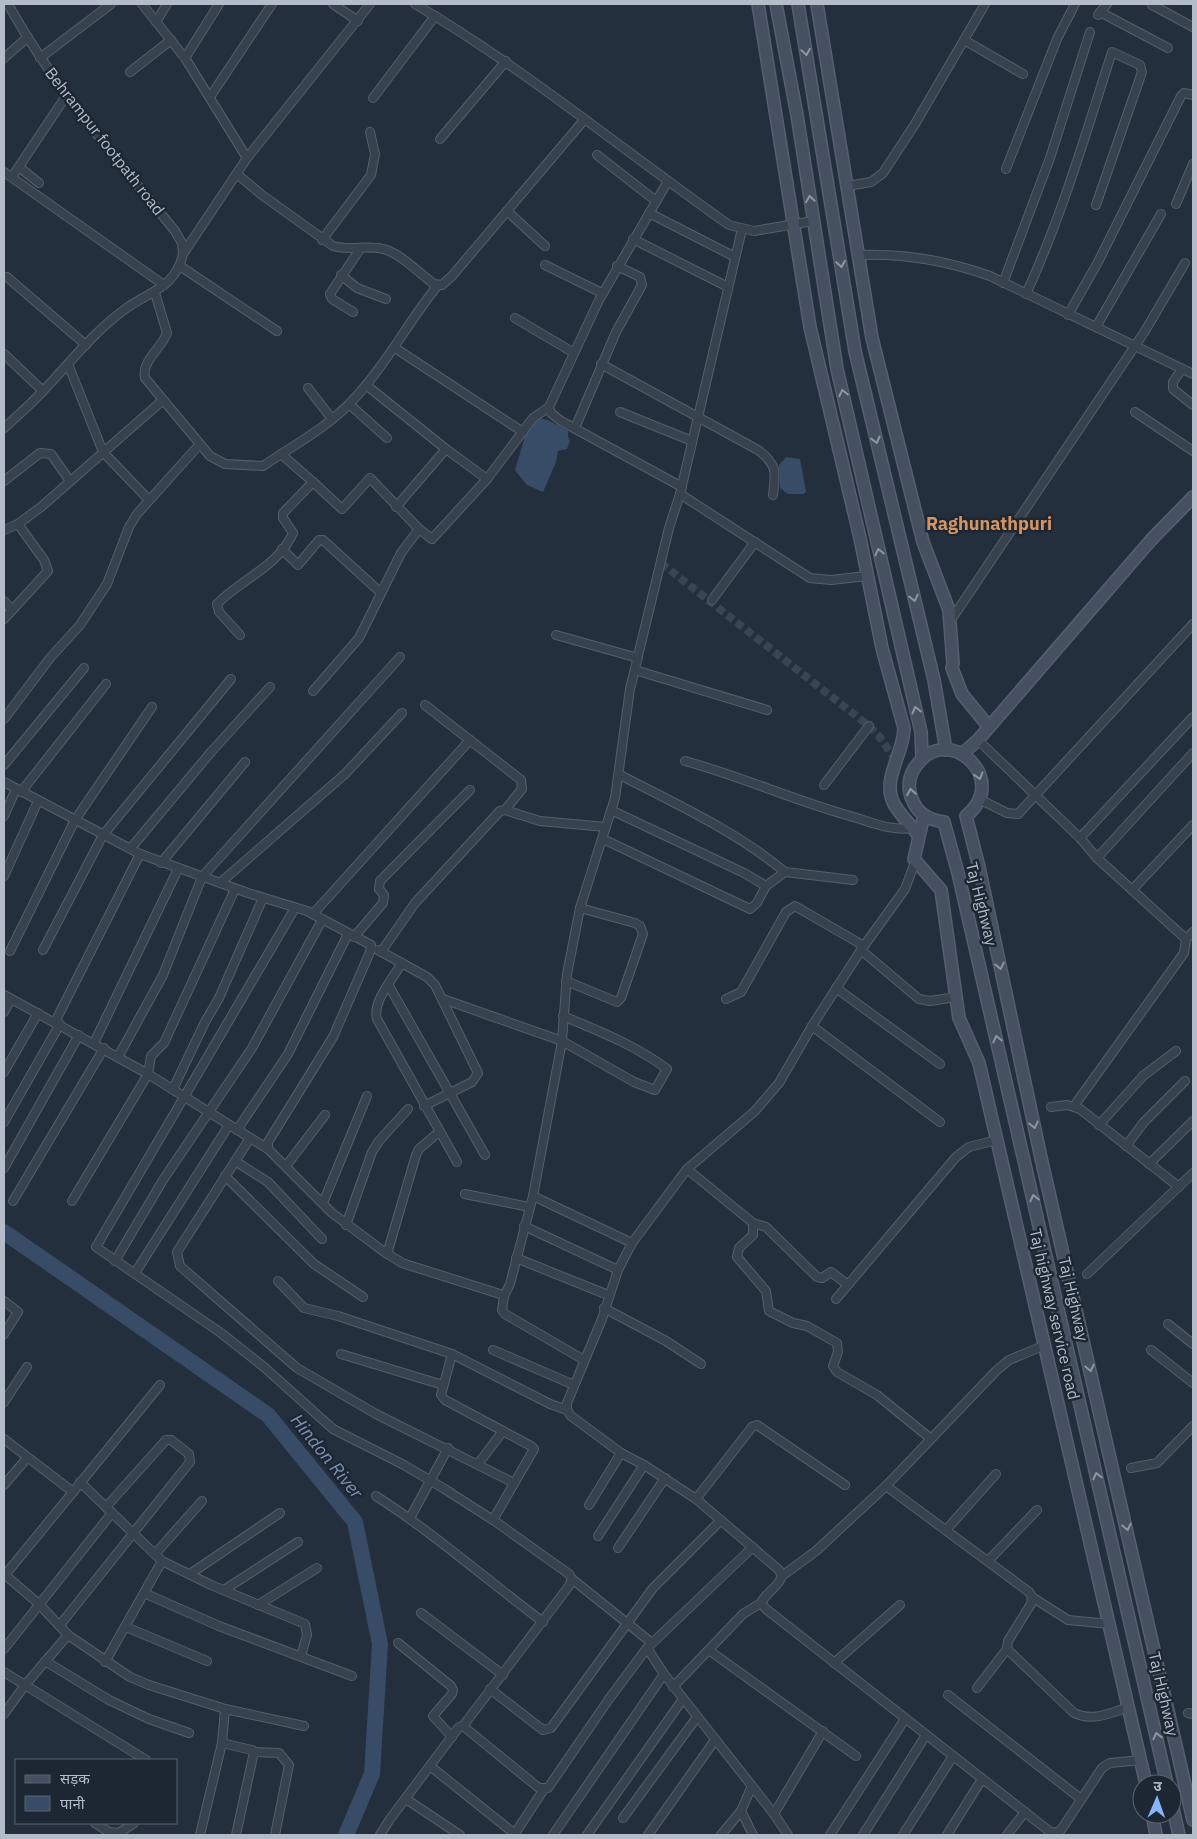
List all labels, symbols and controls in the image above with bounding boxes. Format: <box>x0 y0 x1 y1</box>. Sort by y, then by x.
one-way arrow <box>801 47 811 56</box>
street label: Behrampur footpath road <box>41 63 169 219</box>
one-way arrow <box>805 194 815 203</box>
one-way arrow <box>835 260 845 268</box>
one-way arrow <box>838 389 849 398</box>
one-way arrow <box>870 436 881 445</box>
district label: Raghunathpuri <box>926 512 1052 535</box>
one-way arrow <box>874 547 885 556</box>
one-way arrow <box>908 594 919 603</box>
one-way arrow <box>911 705 922 714</box>
one-way arrow <box>973 772 984 780</box>
one-way arrow <box>906 788 916 797</box>
street label: Taj Highway <box>962 860 1002 948</box>
one-way arrow <box>994 961 1005 970</box>
one-way arrow <box>992 1035 1003 1044</box>
one-way arrow <box>1028 1120 1039 1129</box>
one-way arrow <box>1029 1193 1040 1202</box>
street label: Taj highway service road <box>1026 1227 1084 1401</box>
street label: Taj Highway <box>1055 1255 1093 1343</box>
one-way arrow <box>1084 1364 1095 1373</box>
water label: Hindon River <box>286 1409 368 1503</box>
one-way arrow <box>1093 1471 1103 1480</box>
one-way arrow <box>1121 1522 1132 1531</box>
street label: Taj Highway <box>1145 1650 1183 1738</box>
one-way arrow <box>1152 1732 1163 1741</box>
legend <box>15 1759 178 1824</box>
text: सड़क <box>60 1769 90 1788</box>
north arrow <box>1132 1774 1182 1824</box>
text: उ <box>1153 1777 1163 1795</box>
text: पानी <box>60 1794 86 1813</box>

